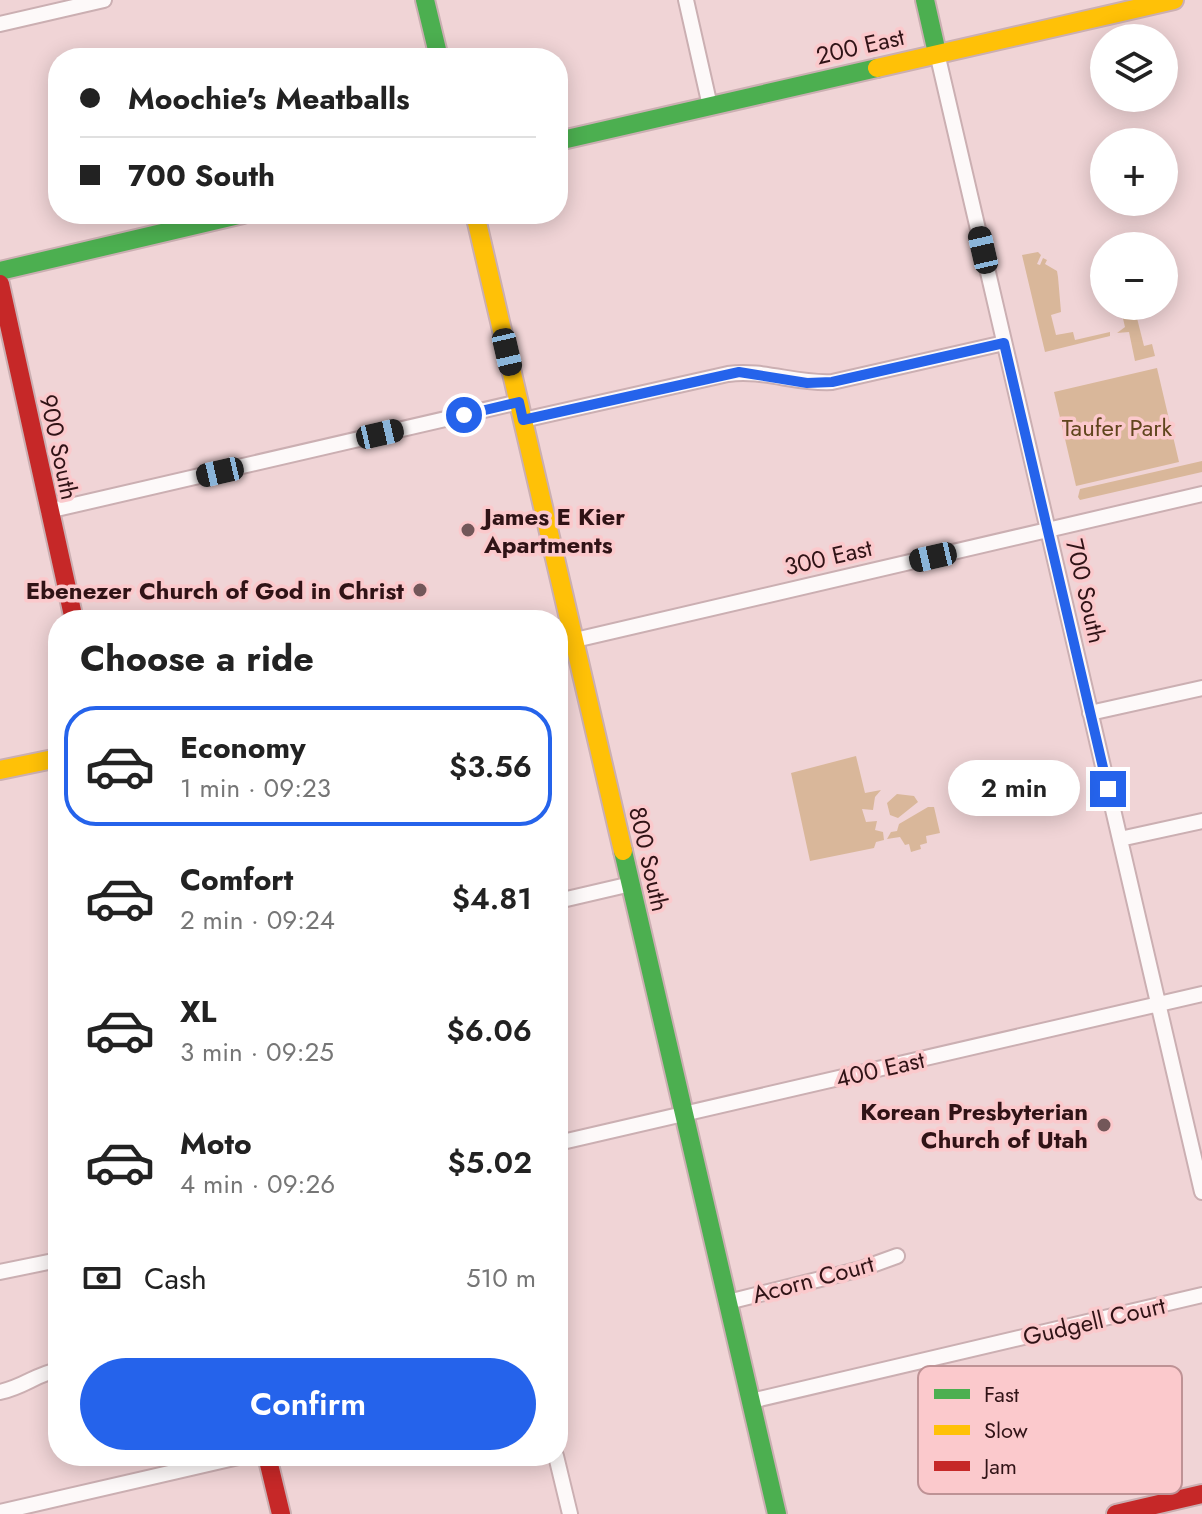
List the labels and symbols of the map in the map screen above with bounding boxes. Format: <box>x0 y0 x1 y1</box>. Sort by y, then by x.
street label: 200 East <box>812 19 908 73</box>
car <box>966 224 1000 276</box>
car <box>490 326 524 378</box>
street label: 900 South <box>31 391 87 503</box>
route start <box>446 397 482 433</box>
park label: Taufer Park <box>1062 410 1173 445</box>
car <box>354 417 406 451</box>
car <box>194 455 246 489</box>
place label: James E Kier Apartments <box>480 499 625 562</box>
marker: James E Kier Apartments <box>459 521 477 539</box>
street label: 300 East <box>781 530 876 584</box>
street label: 700 South <box>1057 536 1115 646</box>
car <box>907 540 959 574</box>
place label: Ebenezer Church of God in Christ <box>26 573 404 608</box>
marker: Ebenezer Church of God in Christ <box>411 581 429 599</box>
callout: 2 min <box>948 761 1080 817</box>
route end <box>1090 771 1126 807</box>
street label: 800 South <box>620 803 678 915</box>
street label: 400 East <box>832 1042 928 1096</box>
place label: Korean Presbyterian Church of Utah <box>860 1094 1088 1157</box>
marker: Korean Presbyterian Church of Utah <box>1095 1116 1113 1134</box>
street label: Acorn Court <box>748 1246 878 1312</box>
street label: Gudgell Court <box>1019 1288 1169 1354</box>
legend <box>918 1366 1182 1494</box>
text: Fast <box>984 1378 1020 1410</box>
text: Slow <box>984 1414 1028 1446</box>
text: Jam <box>981 1450 1017 1482</box>

